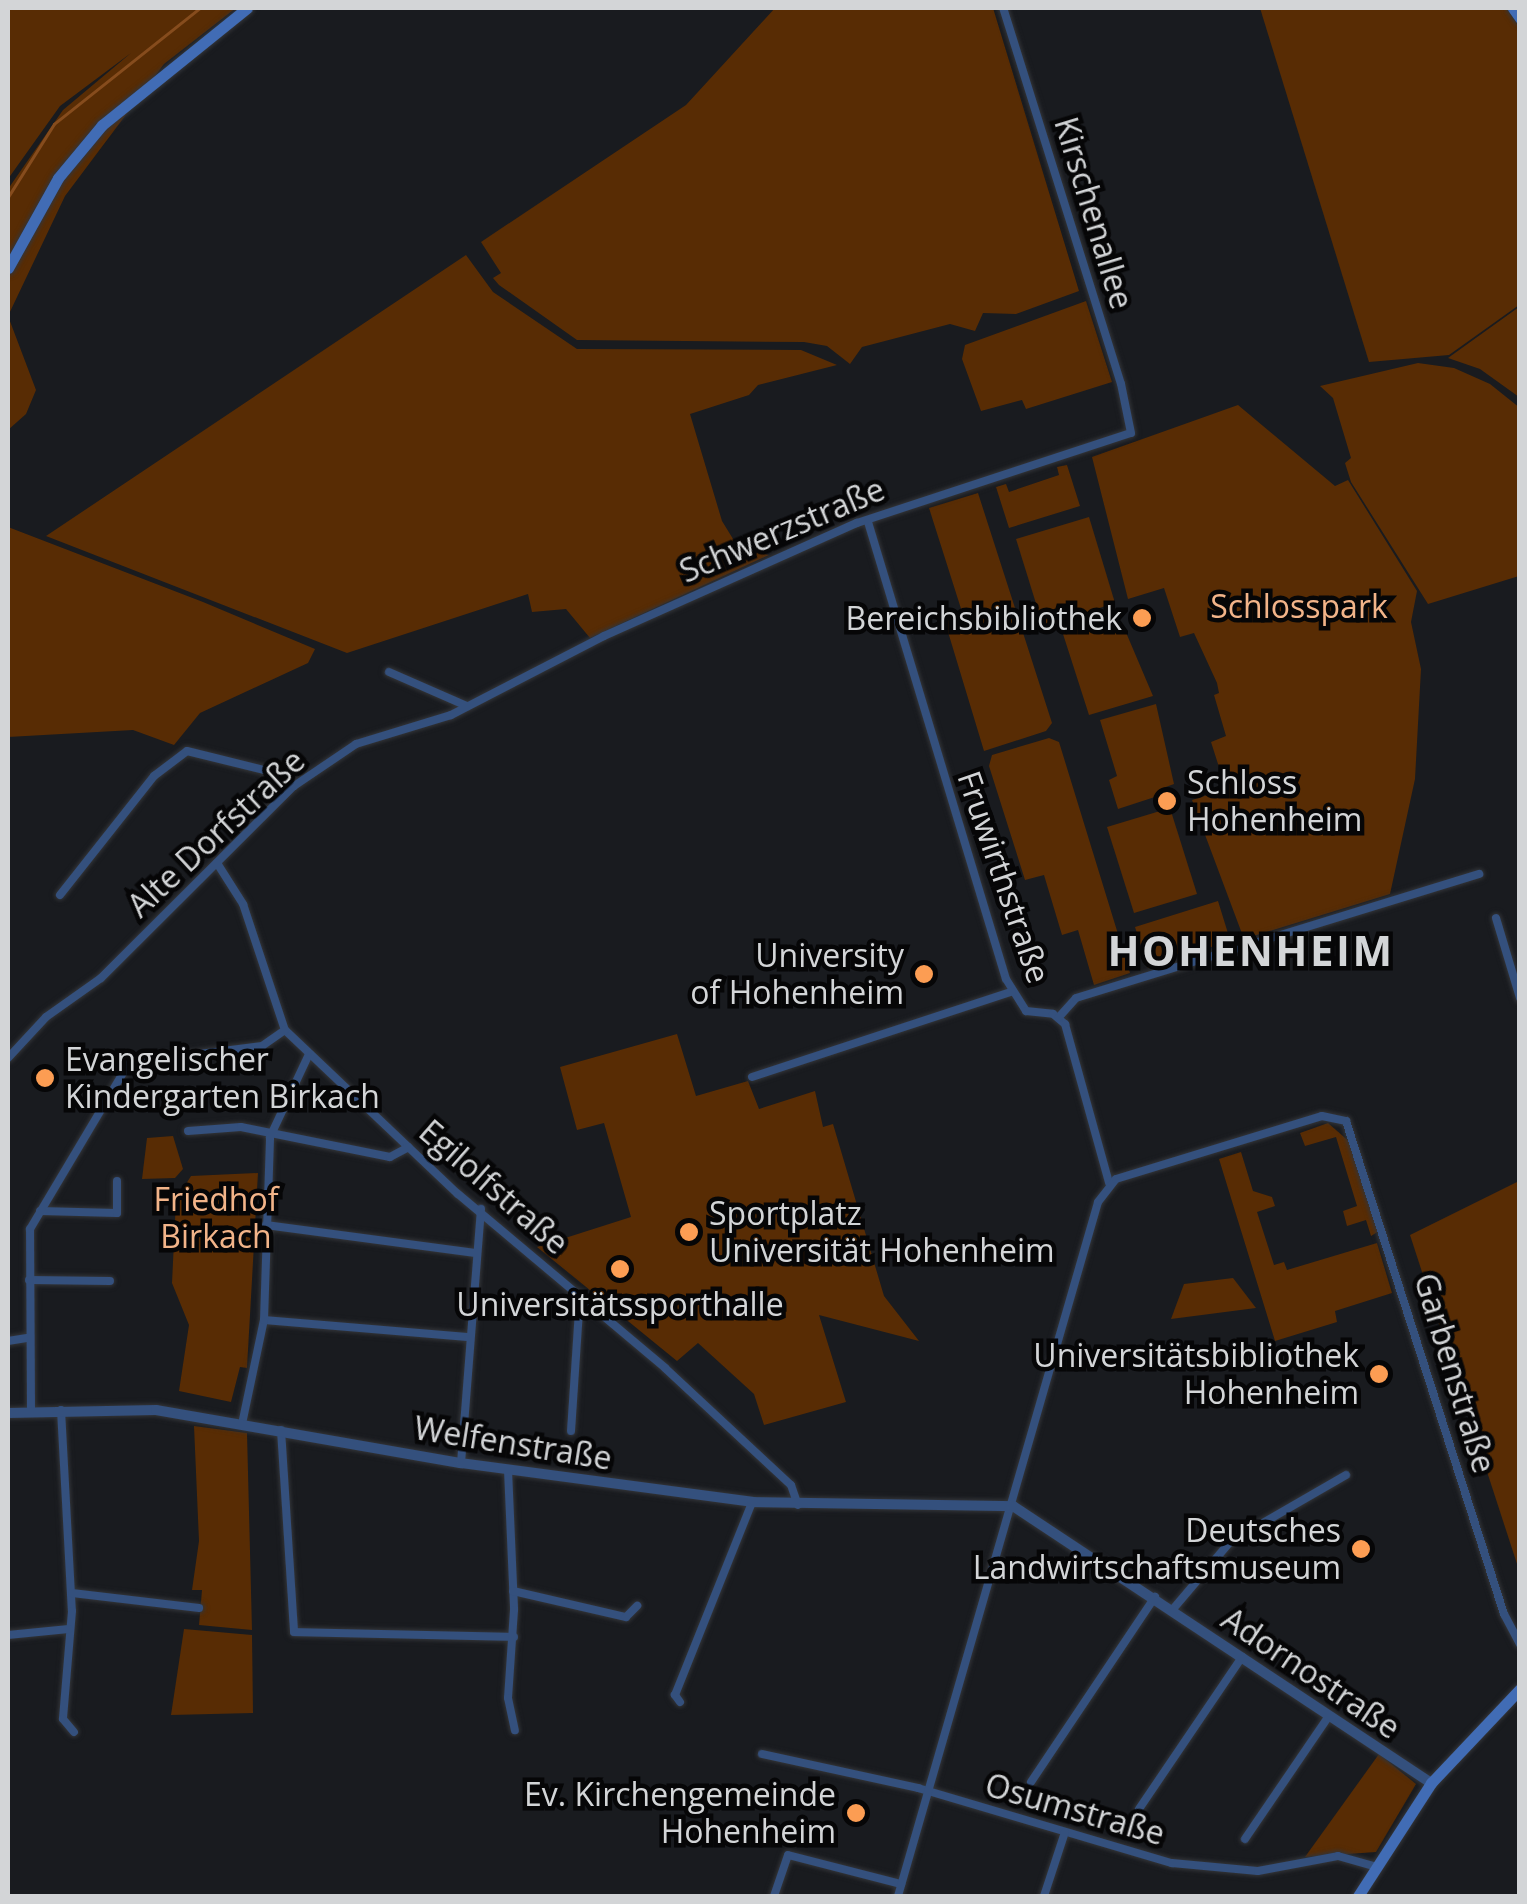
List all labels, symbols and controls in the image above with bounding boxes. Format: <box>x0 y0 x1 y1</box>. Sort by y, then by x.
street label: Kirschenallee <box>1047 113 1141 313</box>
street label: Schwerzstraße <box>674 470 890 590</box>
park label: Schlosspark <box>1210 587 1388 625</box>
place label: Bereichsbibliothek <box>846 599 1122 637</box>
marker: Bereichsbibliothek <box>1131 607 1153 629</box>
street label: Alte Dorfstraße <box>120 741 312 925</box>
place label: Schloss Hohenheim <box>1187 764 1362 839</box>
street label: Fruwirthstraße <box>950 766 1058 988</box>
marker: Schloss Hohenheim <box>1156 790 1178 812</box>
district label: HOHENHEIM <box>1107 925 1395 975</box>
place label: University of Hohenheim <box>690 937 904 1012</box>
marker: University of Hohenheim <box>913 963 935 985</box>
place label: Evangelischer Kindergarten Birkach <box>65 1041 380 1116</box>
marker: Evangelischer Kindergarten Birkach <box>34 1067 56 1089</box>
street label: Egilolfstraße <box>412 1112 576 1262</box>
park label: Friedhof Birkach <box>154 1181 278 1256</box>
place label: Sportplatz Universität Hohenheim <box>709 1195 1055 1270</box>
marker: Sportplatz Universität Hohenheim <box>678 1221 700 1243</box>
marker: Universitätssporthalle <box>609 1258 631 1280</box>
street label: Garbenstraße <box>1406 1269 1504 1477</box>
place label: Universitätssporthalle <box>456 1285 784 1323</box>
place label: Universitätsbibliothek Hohenheim <box>1033 1337 1359 1412</box>
marker: Universitätsbibliothek Hohenheim <box>1368 1363 1390 1385</box>
street label: Welfenstraße <box>412 1408 614 1478</box>
place label: Deutsches Landwirtschaftsmuseum <box>973 1512 1341 1587</box>
marker: Deutsches Landwirtschaftsmuseum <box>1350 1538 1372 1560</box>
street label: Adornostraße <box>1215 1599 1407 1747</box>
street label: Osumstraße <box>981 1765 1169 1853</box>
place label: Ev. Kirchengemeinde Hohenheim <box>524 1776 836 1851</box>
marker: Ev. Kirchengemeinde Hohenheim <box>845 1802 867 1824</box>

